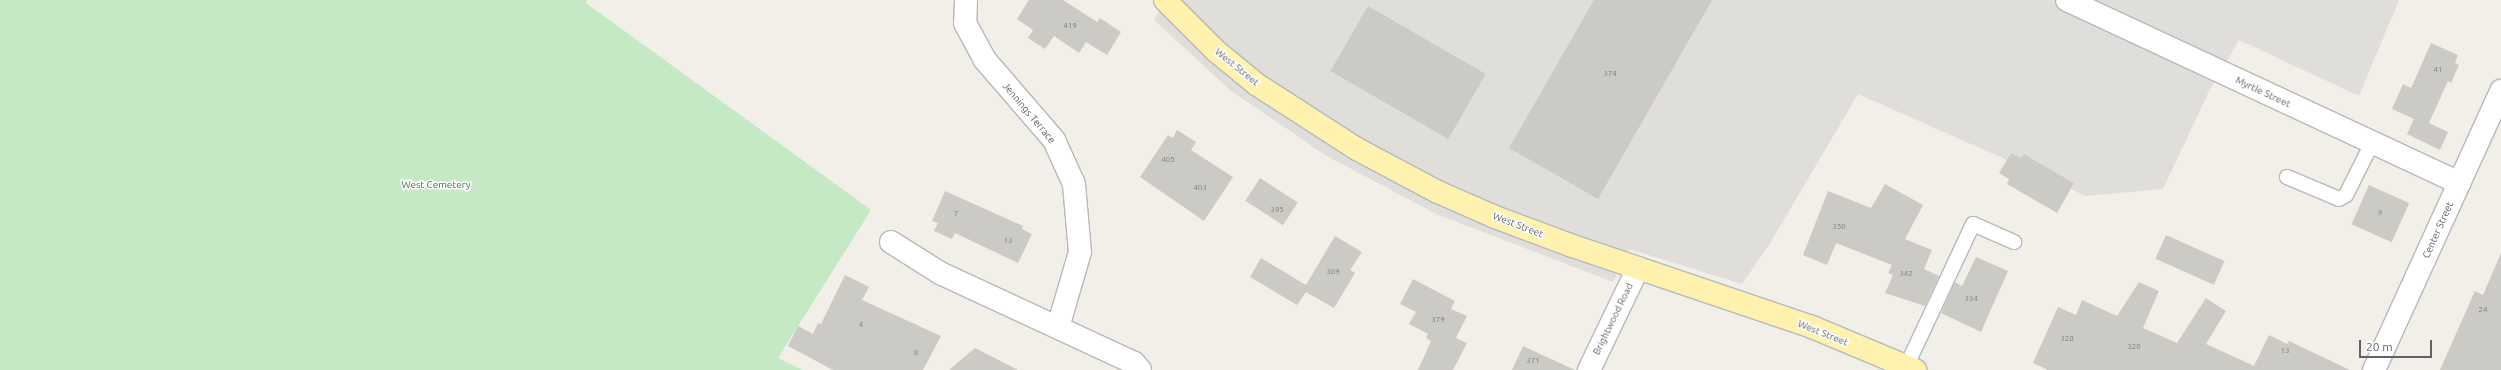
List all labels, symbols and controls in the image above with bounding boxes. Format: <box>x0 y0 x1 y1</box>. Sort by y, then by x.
house number: 419 <box>1063 21 1077 31</box>
street label: West Street <box>1213 46 1261 88</box>
house number: 41 <box>2433 65 2443 75</box>
house number: 374 <box>1603 69 1617 79</box>
street label: Myrtle Street <box>2233 74 2293 110</box>
street label: Jennings Terrace <box>1000 80 1058 146</box>
house number: 405 <box>1161 155 1175 165</box>
park label: West Cemetery <box>401 179 471 191</box>
house number: 403 <box>1193 183 1207 193</box>
street label: Center Street <box>2420 200 2456 260</box>
house number: 395 <box>1270 205 1284 215</box>
house number: 9 <box>2378 208 2382 218</box>
house number: 7 <box>954 209 958 219</box>
street label: West Street <box>1491 210 1545 240</box>
house number: 350 <box>1832 222 1846 232</box>
house number: 13 <box>1003 236 1013 246</box>
house number: 389 <box>1326 267 1340 277</box>
house number: 342 <box>1899 269 1913 279</box>
street label: Brightwood Road <box>1590 281 1636 357</box>
house number: 334 <box>1964 294 1978 304</box>
house number: 24 <box>2478 305 2488 315</box>
house number: 379 <box>1431 315 1445 325</box>
street label: West Street <box>1796 317 1850 349</box>
house number: 4 <box>859 320 863 330</box>
scale bar <box>2361 332 2434 358</box>
house number: 328 <box>2060 334 2074 344</box>
text: 20 m <box>2366 340 2393 353</box>
house number: 320 <box>2127 342 2141 352</box>
house number: 13 <box>2280 346 2290 356</box>
house number: 8 <box>914 348 918 358</box>
house number: 371 <box>1526 356 1540 366</box>

